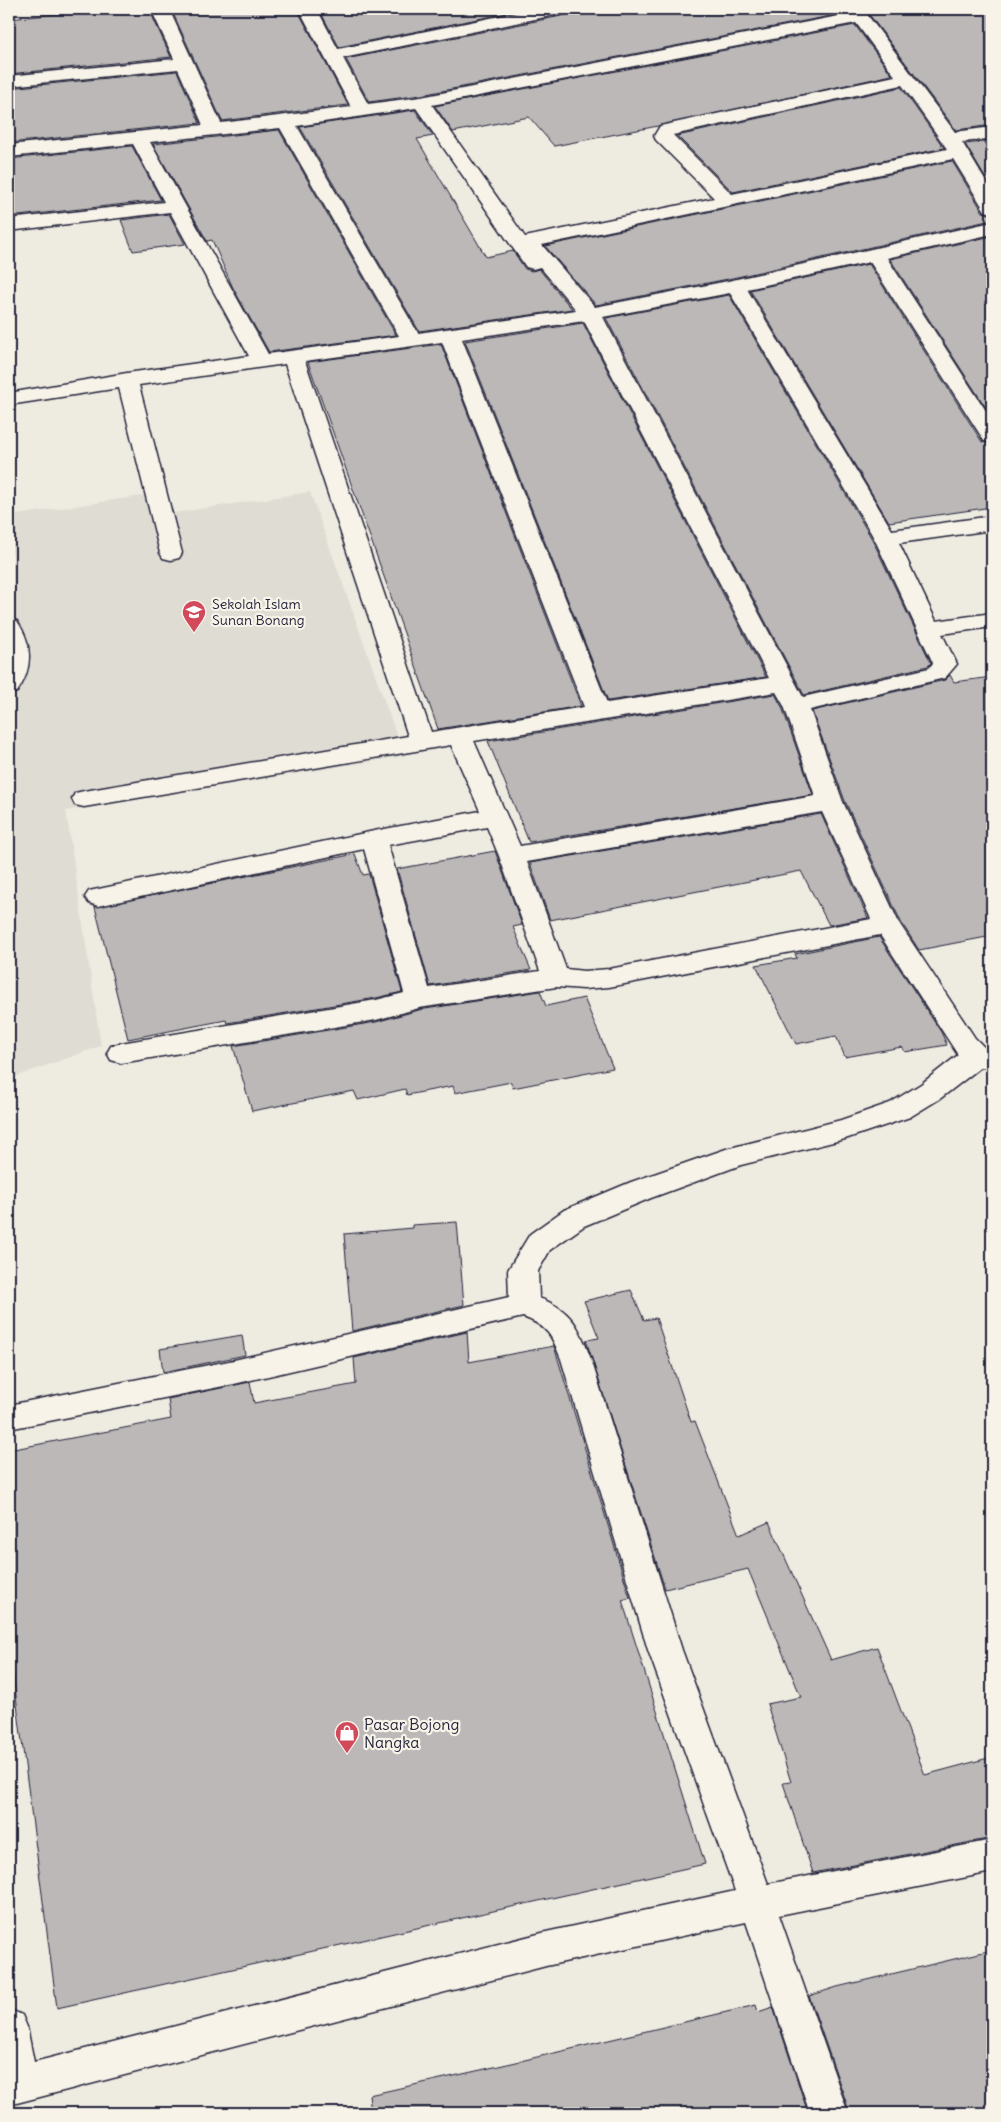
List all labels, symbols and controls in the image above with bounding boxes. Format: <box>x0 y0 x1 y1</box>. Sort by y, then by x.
place label: Sekolah Islam Sunan Bonang <box>212 595 305 629</box>
school or university icon: Sekolah Islam Sunan Bonang <box>181 599 207 633</box>
place label: Pasar Bojong Nangka <box>364 1714 459 1752</box>
shop icon: Pasar Bojong Nangka <box>334 1720 360 1754</box>

